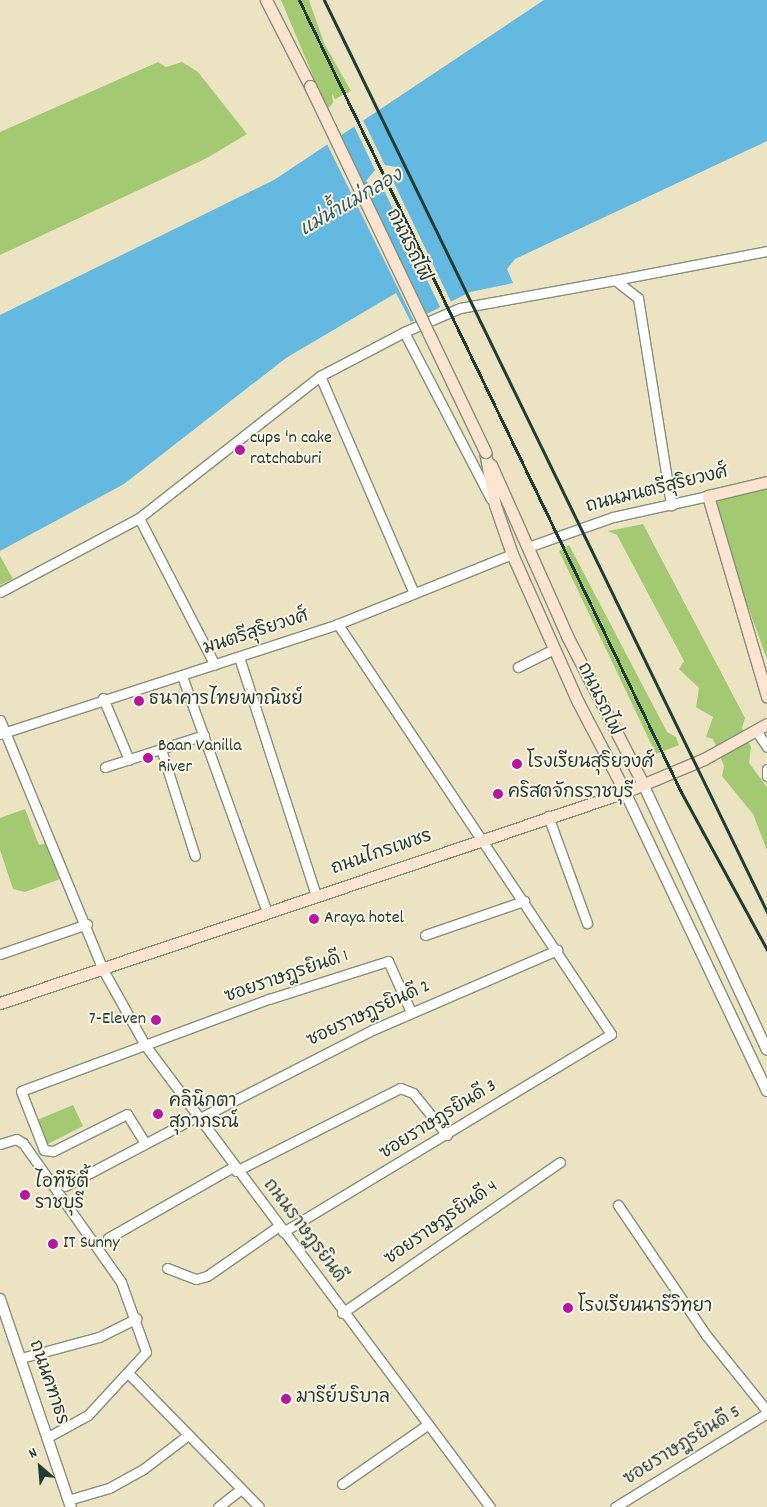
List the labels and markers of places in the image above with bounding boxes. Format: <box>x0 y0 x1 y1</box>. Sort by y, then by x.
place label: cups 'n cake ratchaburi <box>250 429 332 472</box>
marker: cups 'n cake ratchaburi <box>234 444 246 456</box>
place label: ธนาคารไทยพาณิชย์ <box>149 690 303 712</box>
marker: ธนาคารไทยพาณิชย์ <box>133 695 145 707</box>
place label: Baan Vanilla River <box>158 737 242 780</box>
marker: Baan Vanilla River <box>142 752 154 764</box>
place label: โรงเรียนสุริยวงศ์ <box>527 753 653 775</box>
marker: โรงเรียนสุริยวงศ์ <box>511 758 523 770</box>
place label: คริสตจักรราชบุรี <box>508 783 633 805</box>
marker: คริสตจักรราชบุรี <box>492 788 504 800</box>
place label: Araya hotel <box>324 908 404 930</box>
marker: Araya hotel <box>308 913 320 925</box>
place label: 7-Eleven <box>89 1009 146 1031</box>
marker: 7-Eleven <box>150 1014 162 1026</box>
place label: คลินิกตา สุภาภรณ์ <box>169 1093 239 1136</box>
marker: คลินิกตา สุภาภรณ์ <box>151 1107 165 1121</box>
place label: ไอทีซิตี้ ราชบุรี <box>35 1174 89 1216</box>
marker: ไอทีซิตี้ ราชบุรี <box>19 1189 31 1201</box>
place label: IT Sunny <box>63 1233 120 1255</box>
marker: IT Sunny <box>47 1238 59 1250</box>
place label: โรงเรียนนารีวิทยา <box>578 1297 712 1319</box>
marker: โรงเรียนนารีวิทยา <box>562 1302 574 1314</box>
place label: มารีย์บริบาล <box>296 1388 390 1410</box>
marker: มารีย์บริบาล <box>280 1393 292 1405</box>

